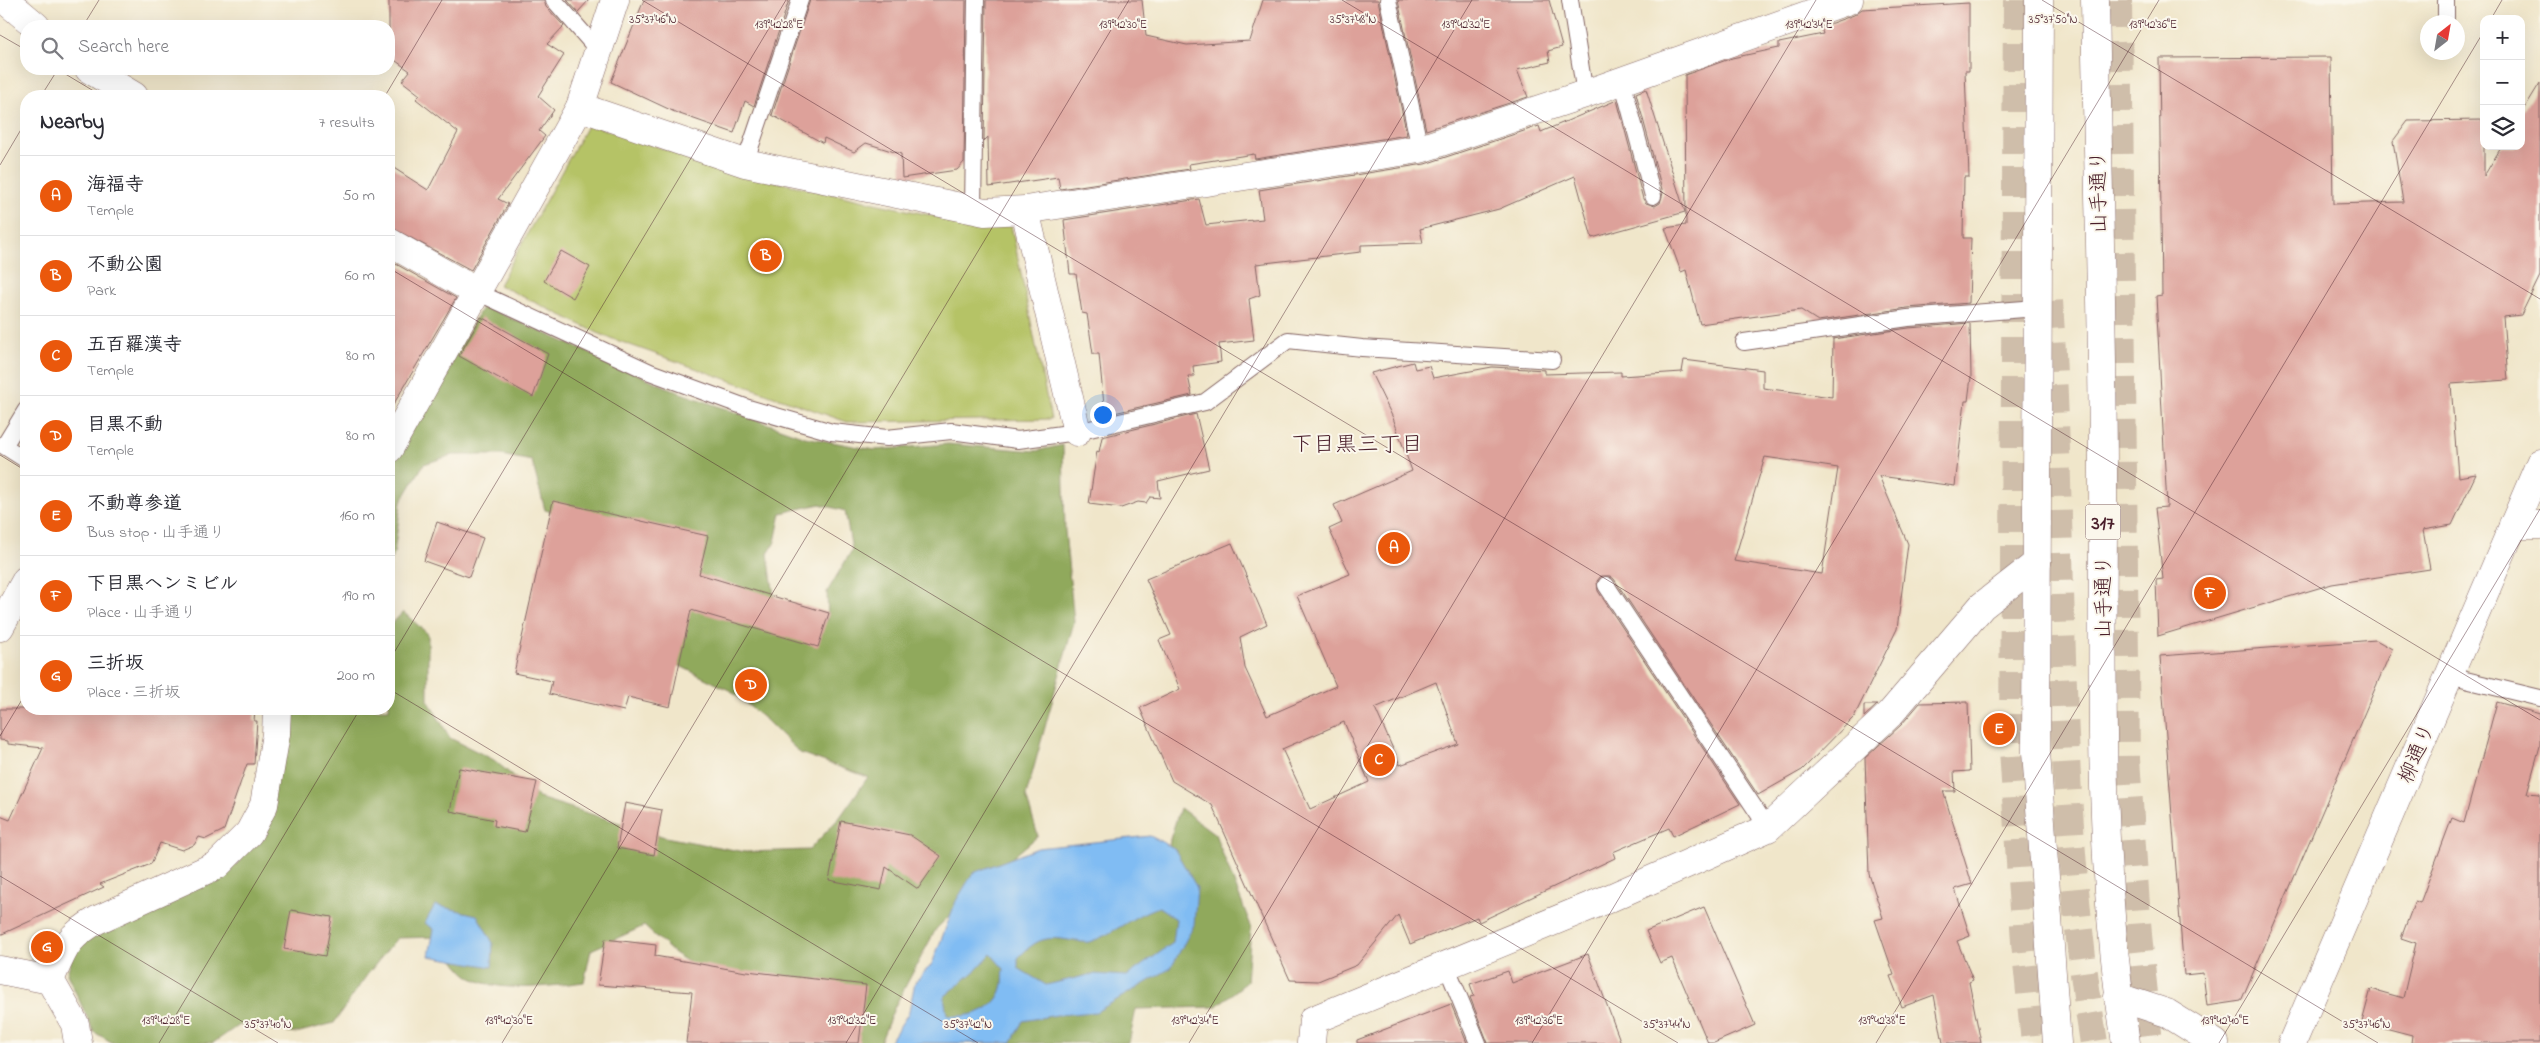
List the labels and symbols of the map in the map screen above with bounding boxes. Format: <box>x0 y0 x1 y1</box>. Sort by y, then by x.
text: 35°37'46"N <box>629 11 677 29</box>
text: 35°37'48"N <box>1330 11 1376 29</box>
text: 35°37'50"N <box>2028 11 2078 29</box>
north arrow <box>2420 15 2465 60</box>
text: 139°42'28"E <box>755 16 803 34</box>
text: 139°42'30"E <box>1099 16 1147 34</box>
text: 139°42'32"E <box>1442 16 1490 34</box>
text: 139°42'34"E <box>1785 16 1833 34</box>
text: 139°42'36"E <box>2129 16 2177 34</box>
street label: 山手通り <box>2084 150 2116 234</box>
pin: B <box>750 237 782 275</box>
your location <box>1090 402 1116 428</box>
district label: 下目黒三丁目 <box>1291 430 1423 462</box>
road number: 317 <box>2086 504 2120 540</box>
pin: A <box>1378 529 1410 567</box>
street label: 山手通り <box>2090 555 2120 639</box>
pin: F <box>2194 574 2226 612</box>
pin: D <box>735 666 767 704</box>
pin: E <box>1983 710 2015 748</box>
street label: 柳通り <box>2392 719 2444 789</box>
pin: C <box>1363 741 1395 779</box>
pin: G <box>31 928 63 966</box>
text: 139°42'28"E <box>142 1012 190 1030</box>
text: 139°42'30"E <box>485 1012 533 1030</box>
text: 139°42'32"E <box>828 1012 876 1030</box>
text: 139°42'34"E <box>1171 1012 1219 1030</box>
text: 139°42'36"E <box>1515 1012 1563 1030</box>
text: 139°42'38"E <box>1858 1012 1906 1030</box>
text: 139°42'40"E <box>2201 1012 2249 1030</box>
text: 35°37'40"N <box>244 1016 292 1034</box>
text: 35°37'42"N <box>944 1016 992 1034</box>
text: 35°37'44"N <box>1644 1016 1691 1034</box>
text: 35°37'46"N <box>2343 1016 2391 1034</box>

